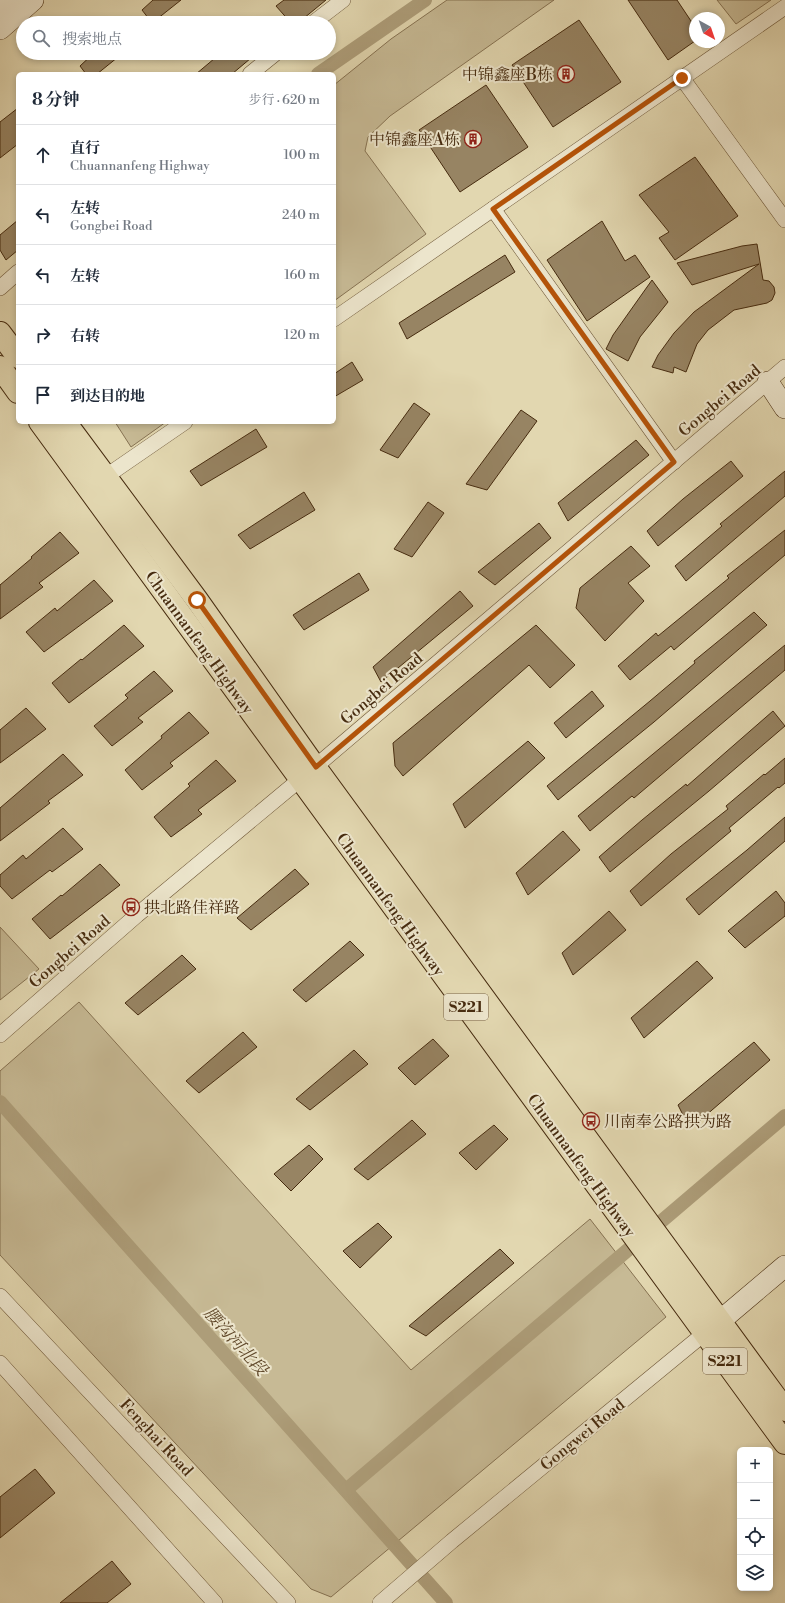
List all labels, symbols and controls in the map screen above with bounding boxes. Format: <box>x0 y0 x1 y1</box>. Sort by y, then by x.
north arrow <box>689 12 725 48</box>
search box <box>16 16 336 60</box>
icon: search <box>30 27 52 49</box>
text: 搜索地点 <box>62 30 122 49</box>
building icon: 中锦鑫座B栋 <box>556 64 576 84</box>
place label: 中锦鑫座B栋 <box>462 65 553 85</box>
route end <box>673 69 691 87</box>
text: 8 分钟 <box>32 89 80 111</box>
text: 步行 · 620 m <box>249 92 320 108</box>
building icon: 中锦鑫座A栋 <box>463 129 483 149</box>
place label: 中锦鑫座A栋 <box>369 130 460 150</box>
text: 直行 <box>70 139 100 158</box>
icon: ahead <box>32 144 54 166</box>
text: 100 m <box>284 147 320 163</box>
text: Chuannanfeng Highway <box>70 158 210 174</box>
text: 左转 <box>70 199 100 218</box>
icon: left <box>32 204 54 226</box>
text: 240 m <box>282 207 320 223</box>
text: Gongbei Road <box>70 218 152 234</box>
icon: left <box>32 264 54 286</box>
text: 左转 <box>70 267 100 286</box>
text: 160 m <box>284 267 320 283</box>
icon: right <box>32 324 54 346</box>
text: 右转 <box>70 327 100 346</box>
text: 120 m <box>284 327 320 343</box>
street label: Gongbei Road <box>674 360 765 441</box>
icon: arrive <box>32 384 54 406</box>
text: 到达目的地 <box>70 387 145 406</box>
street label: Chuannanfeng Highway <box>141 567 258 718</box>
route start <box>188 591 206 609</box>
street label: Gongbei Road <box>336 648 427 729</box>
street label: Chuannanfeng Highway <box>332 829 449 980</box>
bus stop icon: 拱北路佳祥路 <box>121 897 141 917</box>
place label: 拱北路佳祥路 <box>144 898 240 918</box>
street label: Gongbei Road <box>25 911 115 993</box>
road number: S221 <box>444 994 488 1020</box>
street label: Chuannanfeng Highway <box>523 1090 640 1241</box>
bus stop icon: 川南奉公路拱为路 <box>581 1111 601 1131</box>
place label: 川南奉公路拱为路 <box>604 1112 732 1132</box>
water label: 腰沟河北段 <box>199 1303 273 1382</box>
road number: S221 <box>703 1348 747 1374</box>
street label: Fenghai Road <box>115 1395 197 1481</box>
street label: Gongwei Road <box>536 1395 629 1475</box>
map controls <box>737 1447 773 1591</box>
button: + <box>737 1447 773 1483</box>
button: − <box>737 1483 773 1519</box>
button: locate <box>737 1519 773 1555</box>
button: layers <box>737 1555 773 1591</box>

